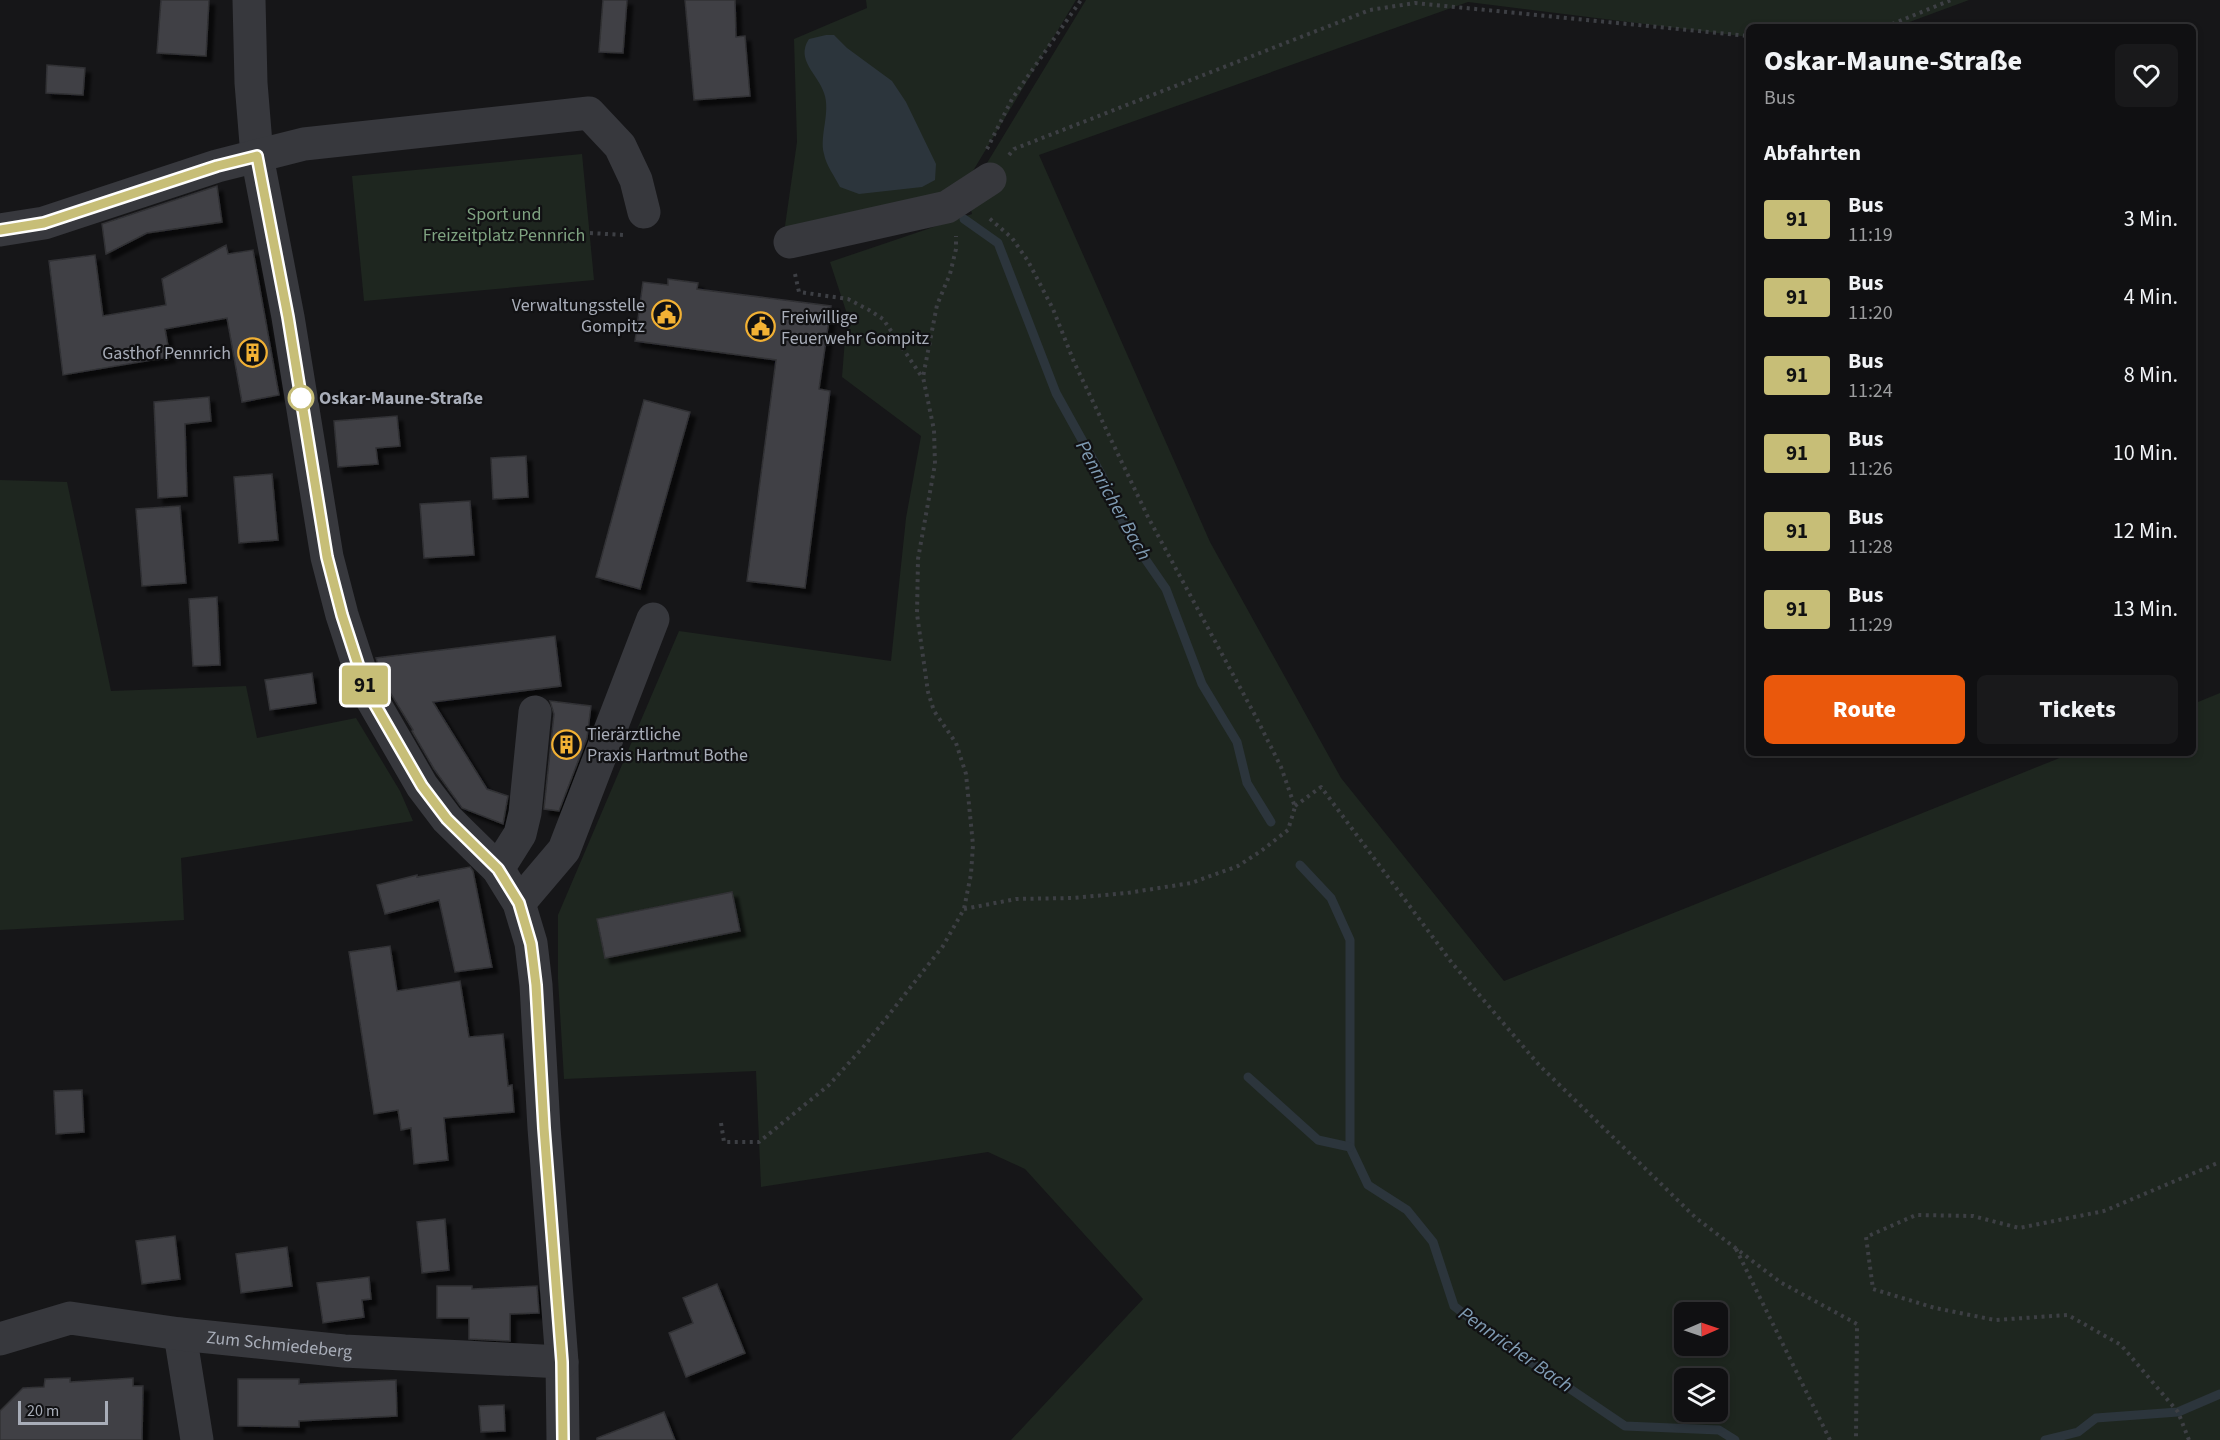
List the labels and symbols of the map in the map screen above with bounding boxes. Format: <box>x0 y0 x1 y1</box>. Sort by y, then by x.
park label: Sport und Freizeitplatz Pennrich <box>423 202 585 248</box>
place label: Verwaltungsstelle Gompitz <box>512 293 645 339</box>
public building icon: Verwaltungsstelle Gompitz <box>650 299 682 331</box>
place label: Freiwillige Feuerwehr Gompitz <box>781 305 930 351</box>
public building icon: Freiwillige Feuerwehr Gompitz <box>744 311 776 343</box>
building icon: Gasthof Pennrich <box>236 337 268 369</box>
place label: Gasthof Pennrich <box>102 341 231 366</box>
marker: Oskar-Maune-Straße <box>288 385 314 411</box>
place label: Oskar-Maune-Straße <box>319 386 483 411</box>
water label: Pennricher Bach <box>1068 435 1158 566</box>
line badge: 91 <box>338 666 392 704</box>
place label: Tierärztliche Praxis Hartmut Bothe <box>587 722 748 768</box>
building icon: Tierärztliche Praxis Hartmut Bothe <box>550 728 582 760</box>
water label: Pennricher Bach <box>1453 1300 1578 1400</box>
north arrow <box>1674 1302 1728 1356</box>
street label: Zum Schmiedeberg <box>205 1325 353 1364</box>
scale bar <box>18 1398 108 1426</box>

